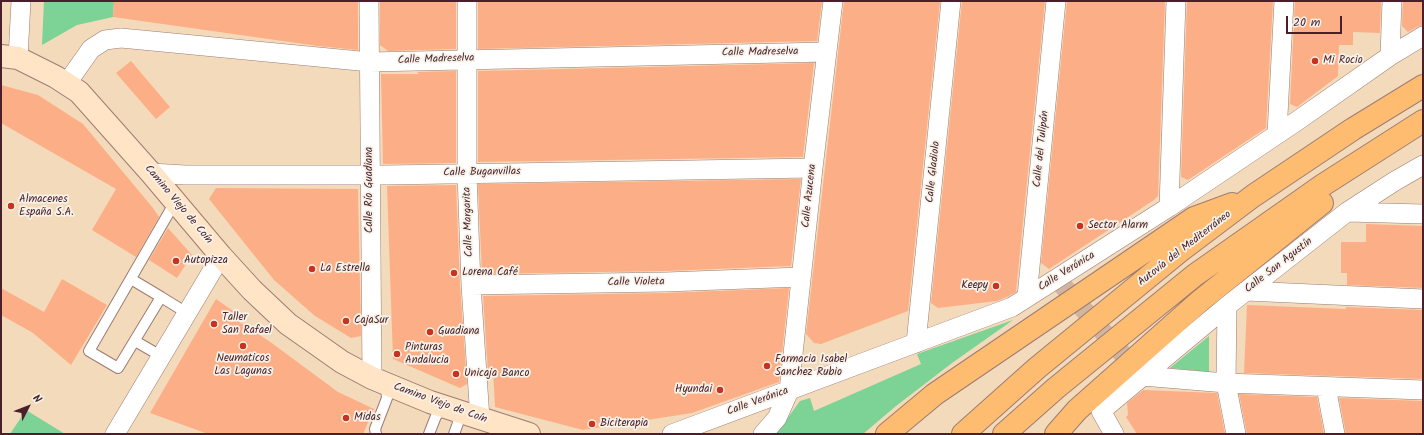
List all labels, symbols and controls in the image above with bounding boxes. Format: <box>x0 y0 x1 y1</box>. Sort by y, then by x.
scale bar <box>1288 8 1344 34</box>
text: 20 m <box>1293 13 1320 32</box>
street label: Calle Madreselva <box>722 46 798 60</box>
street label: Calle Madreselva <box>398 52 474 68</box>
place label: Mi Rocio <box>1323 54 1363 68</box>
marker: Mi Rocio <box>1310 56 1320 66</box>
street label: Calle del Tulipán <box>1031 110 1053 188</box>
street label: Calle Gladiolo <box>924 141 944 203</box>
street label: Calle Río Guadiana <box>363 147 377 233</box>
street label: Camino Viejo de Coín <box>141 163 215 247</box>
street label: Calle Azucena <box>800 163 820 229</box>
street label: Calle Buganvillas <box>443 166 521 180</box>
street label: Calle Margarita <box>461 187 477 257</box>
place label: Almacenes España S.A. <box>19 193 74 219</box>
marker: Almacenes España S.A. <box>6 201 16 211</box>
street label: Autovía del Mediterráneo <box>1136 208 1234 290</box>
place label: Sector Alarm <box>1088 219 1148 233</box>
marker: Sector Alarm <box>1075 221 1085 231</box>
street label: Calle San Agustín <box>1242 235 1316 297</box>
street label: Calle Verónica <box>1036 249 1098 295</box>
place label: Autopizza <box>184 254 228 268</box>
marker: Autopizza <box>171 256 181 266</box>
place label: La Estrella <box>320 262 370 276</box>
marker: La Estrella <box>307 264 317 274</box>
place label: Lorena Café <box>462 266 518 280</box>
marker: Lorena Café <box>449 268 459 278</box>
street label: Calle Violeta <box>607 276 665 290</box>
place label: Keepy <box>961 279 988 293</box>
marker: Keepy <box>991 281 1001 291</box>
place label: Taller San Rafael <box>222 311 272 337</box>
place label: CajaSur <box>354 314 388 328</box>
marker: CajaSur <box>341 316 351 326</box>
marker: Taller San Rafael <box>209 319 219 329</box>
place label: Guadiana <box>438 325 479 339</box>
marker: Guadiana <box>425 327 435 337</box>
marker: Neumaticos Las Lagunas <box>238 341 248 351</box>
place label: Pinturas Andalucia <box>405 341 449 367</box>
marker: Pinturas Andalucia <box>392 349 402 359</box>
place label: Neumaticos Las Lagunas <box>214 352 272 378</box>
place label: Farmacia Isabel Sanchez Rubio <box>775 353 847 379</box>
marker: Farmacia Isabel Sanchez Rubio <box>762 361 772 371</box>
place label: Unicaja Banco <box>464 367 529 381</box>
marker: Unicaja Banco <box>451 369 461 379</box>
street label: Camino Viejo de Coín <box>391 381 489 427</box>
place label: Hyundai <box>675 383 712 397</box>
marker: Hyundai <box>715 385 725 395</box>
street label: Calle Verónica <box>725 385 791 419</box>
north arrow <box>8 387 48 427</box>
text: N <box>28 390 46 408</box>
place label: Midas <box>354 411 381 425</box>
marker: Midas <box>341 413 351 423</box>
place label: Biciterapia <box>600 417 648 431</box>
marker: Biciterapia <box>587 419 597 429</box>

